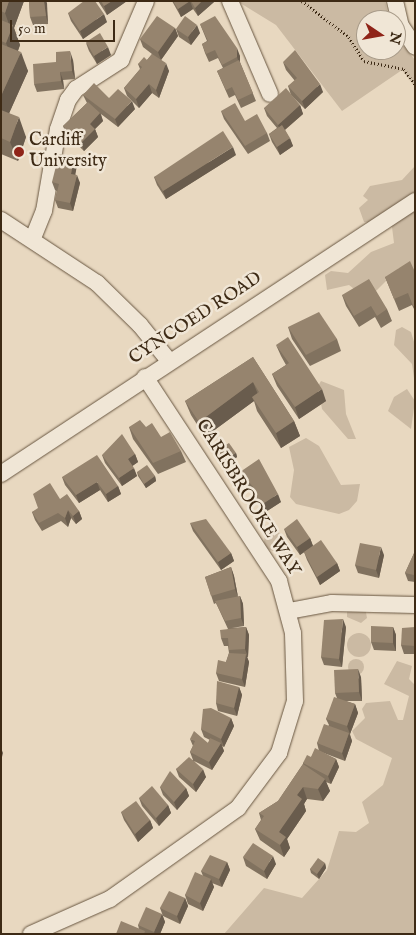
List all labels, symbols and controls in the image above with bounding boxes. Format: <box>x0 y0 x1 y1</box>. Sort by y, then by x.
scale bar <box>12 10 118 42</box>
north arrow <box>356 10 406 60</box>
text: 50 m <box>18 19 46 38</box>
text: N <box>385 30 405 46</box>
place label: Cardiff University <box>29 131 107 173</box>
marker: Cardiff University <box>13 146 25 158</box>
street label: CYNCOED ROAD <box>126 268 266 370</box>
street label: CARISBROOKE WAY <box>190 416 304 580</box>

